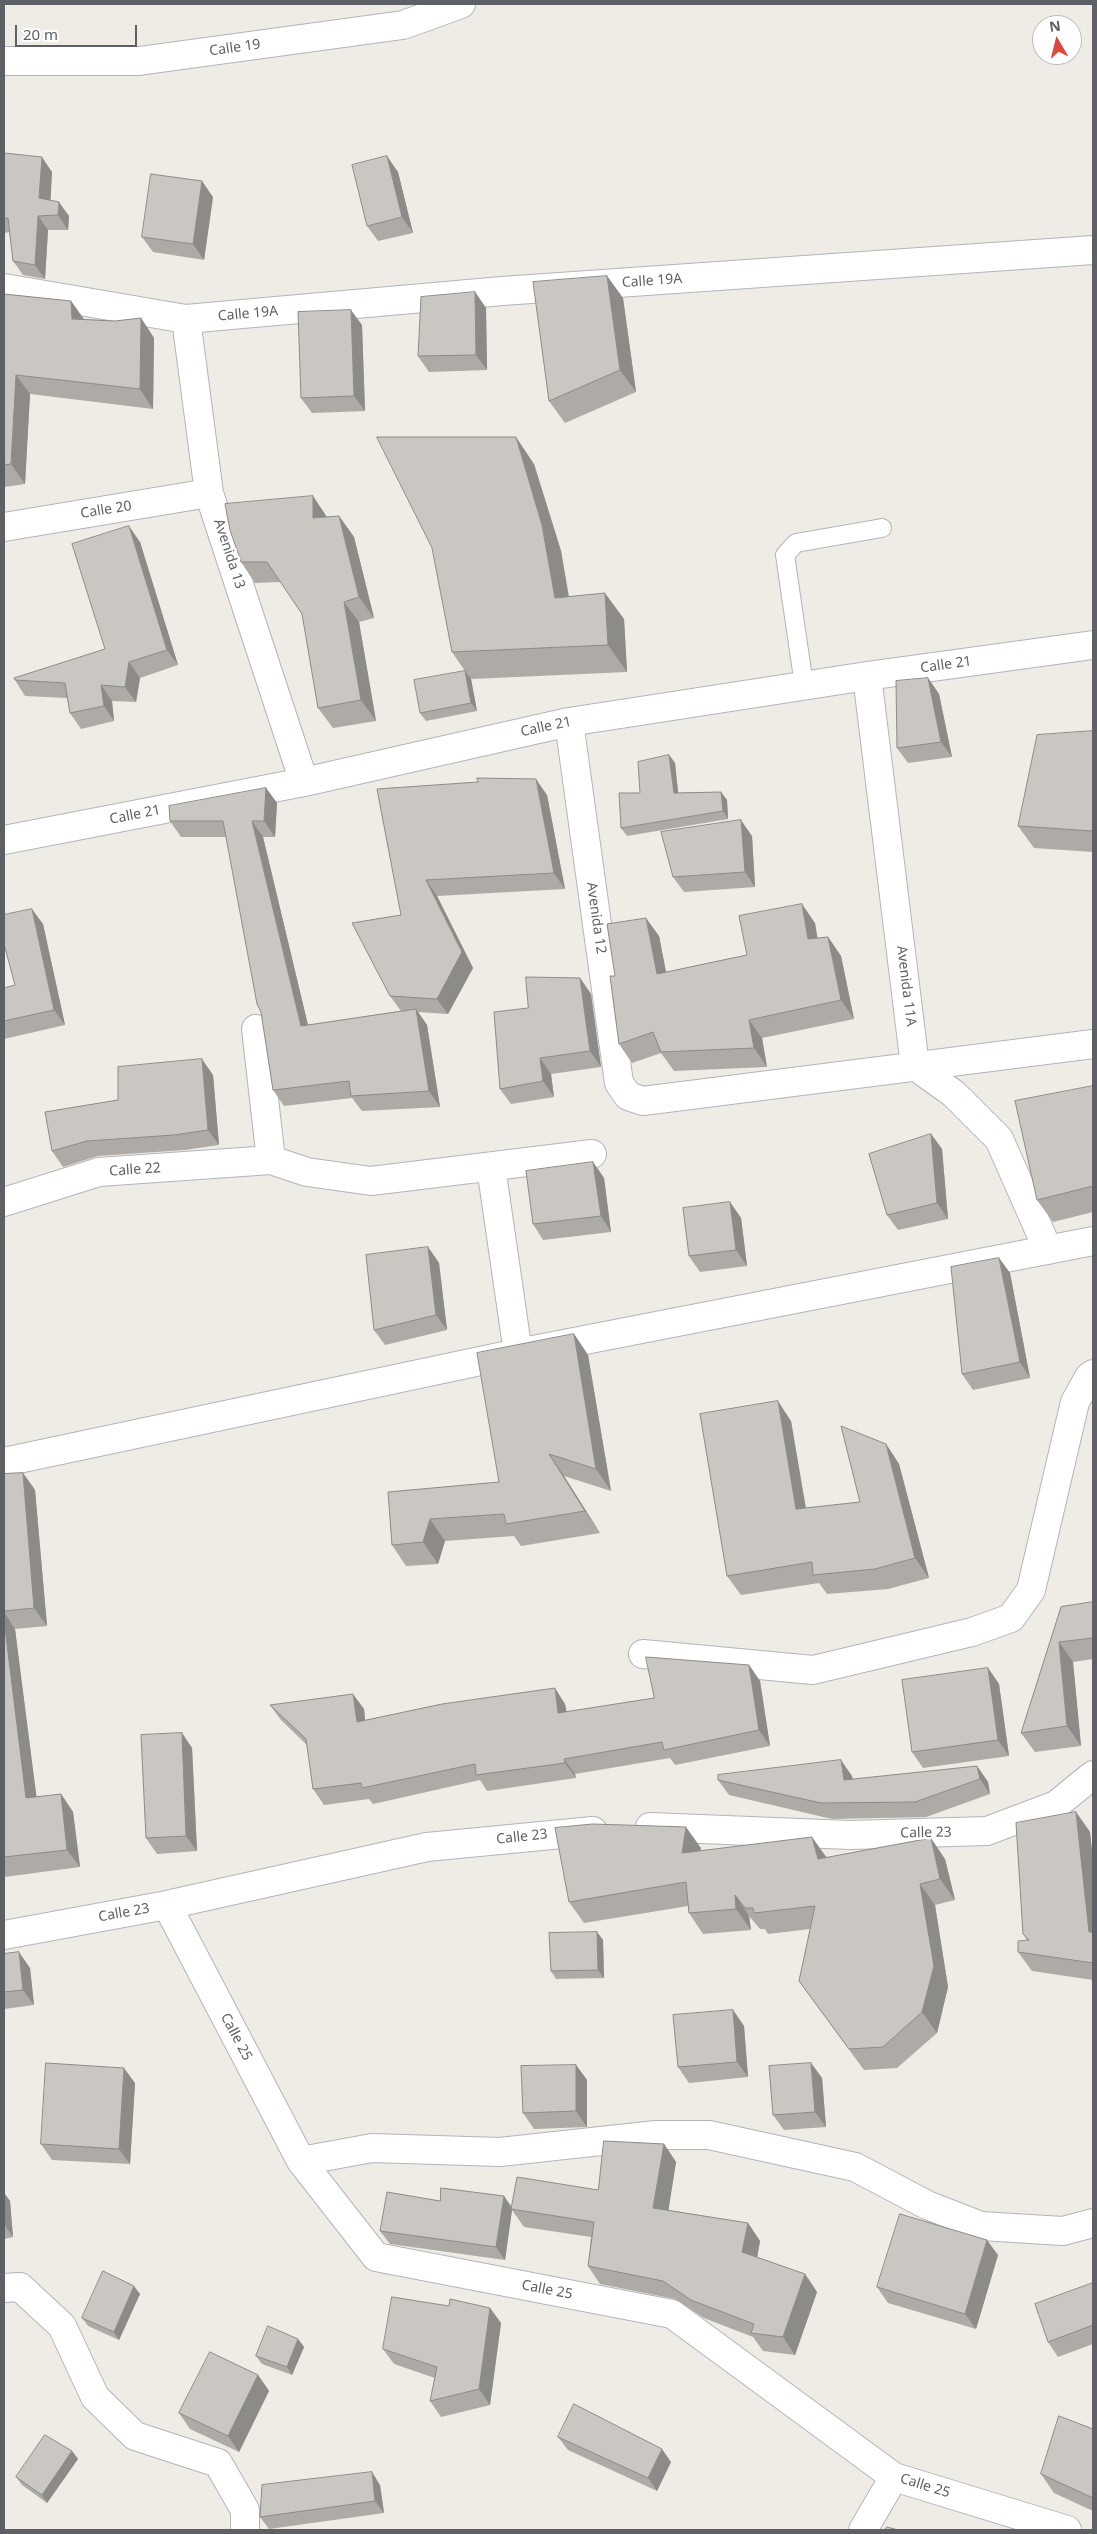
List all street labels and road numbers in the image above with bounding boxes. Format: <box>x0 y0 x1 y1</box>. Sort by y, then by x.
street label: Calle 19 <box>208 36 262 60</box>
street label: Calle 19A <box>621 271 683 291</box>
street label: Calle 19A <box>217 303 279 325</box>
street label: Calle 20 <box>79 498 133 522</box>
street label: Avenida 13 <box>210 517 248 591</box>
street label: Calle 21 <box>919 653 973 677</box>
street label: Calle 21 <box>519 713 573 741</box>
street label: Calle 21 <box>108 802 162 828</box>
street label: Avenida 12 <box>583 881 609 955</box>
street label: Avenida 11A <box>893 945 919 1027</box>
street label: Calle 22 <box>109 1160 161 1180</box>
street label: Calle 23 <box>900 1824 952 1842</box>
street label: Calle 23 <box>496 1826 548 1848</box>
street label: Calle 23 <box>97 1900 151 1926</box>
street label: Calle 25 <box>216 2010 256 2064</box>
street label: Calle 25 <box>520 2277 574 2303</box>
street label: Calle 25 <box>898 2470 952 2502</box>

